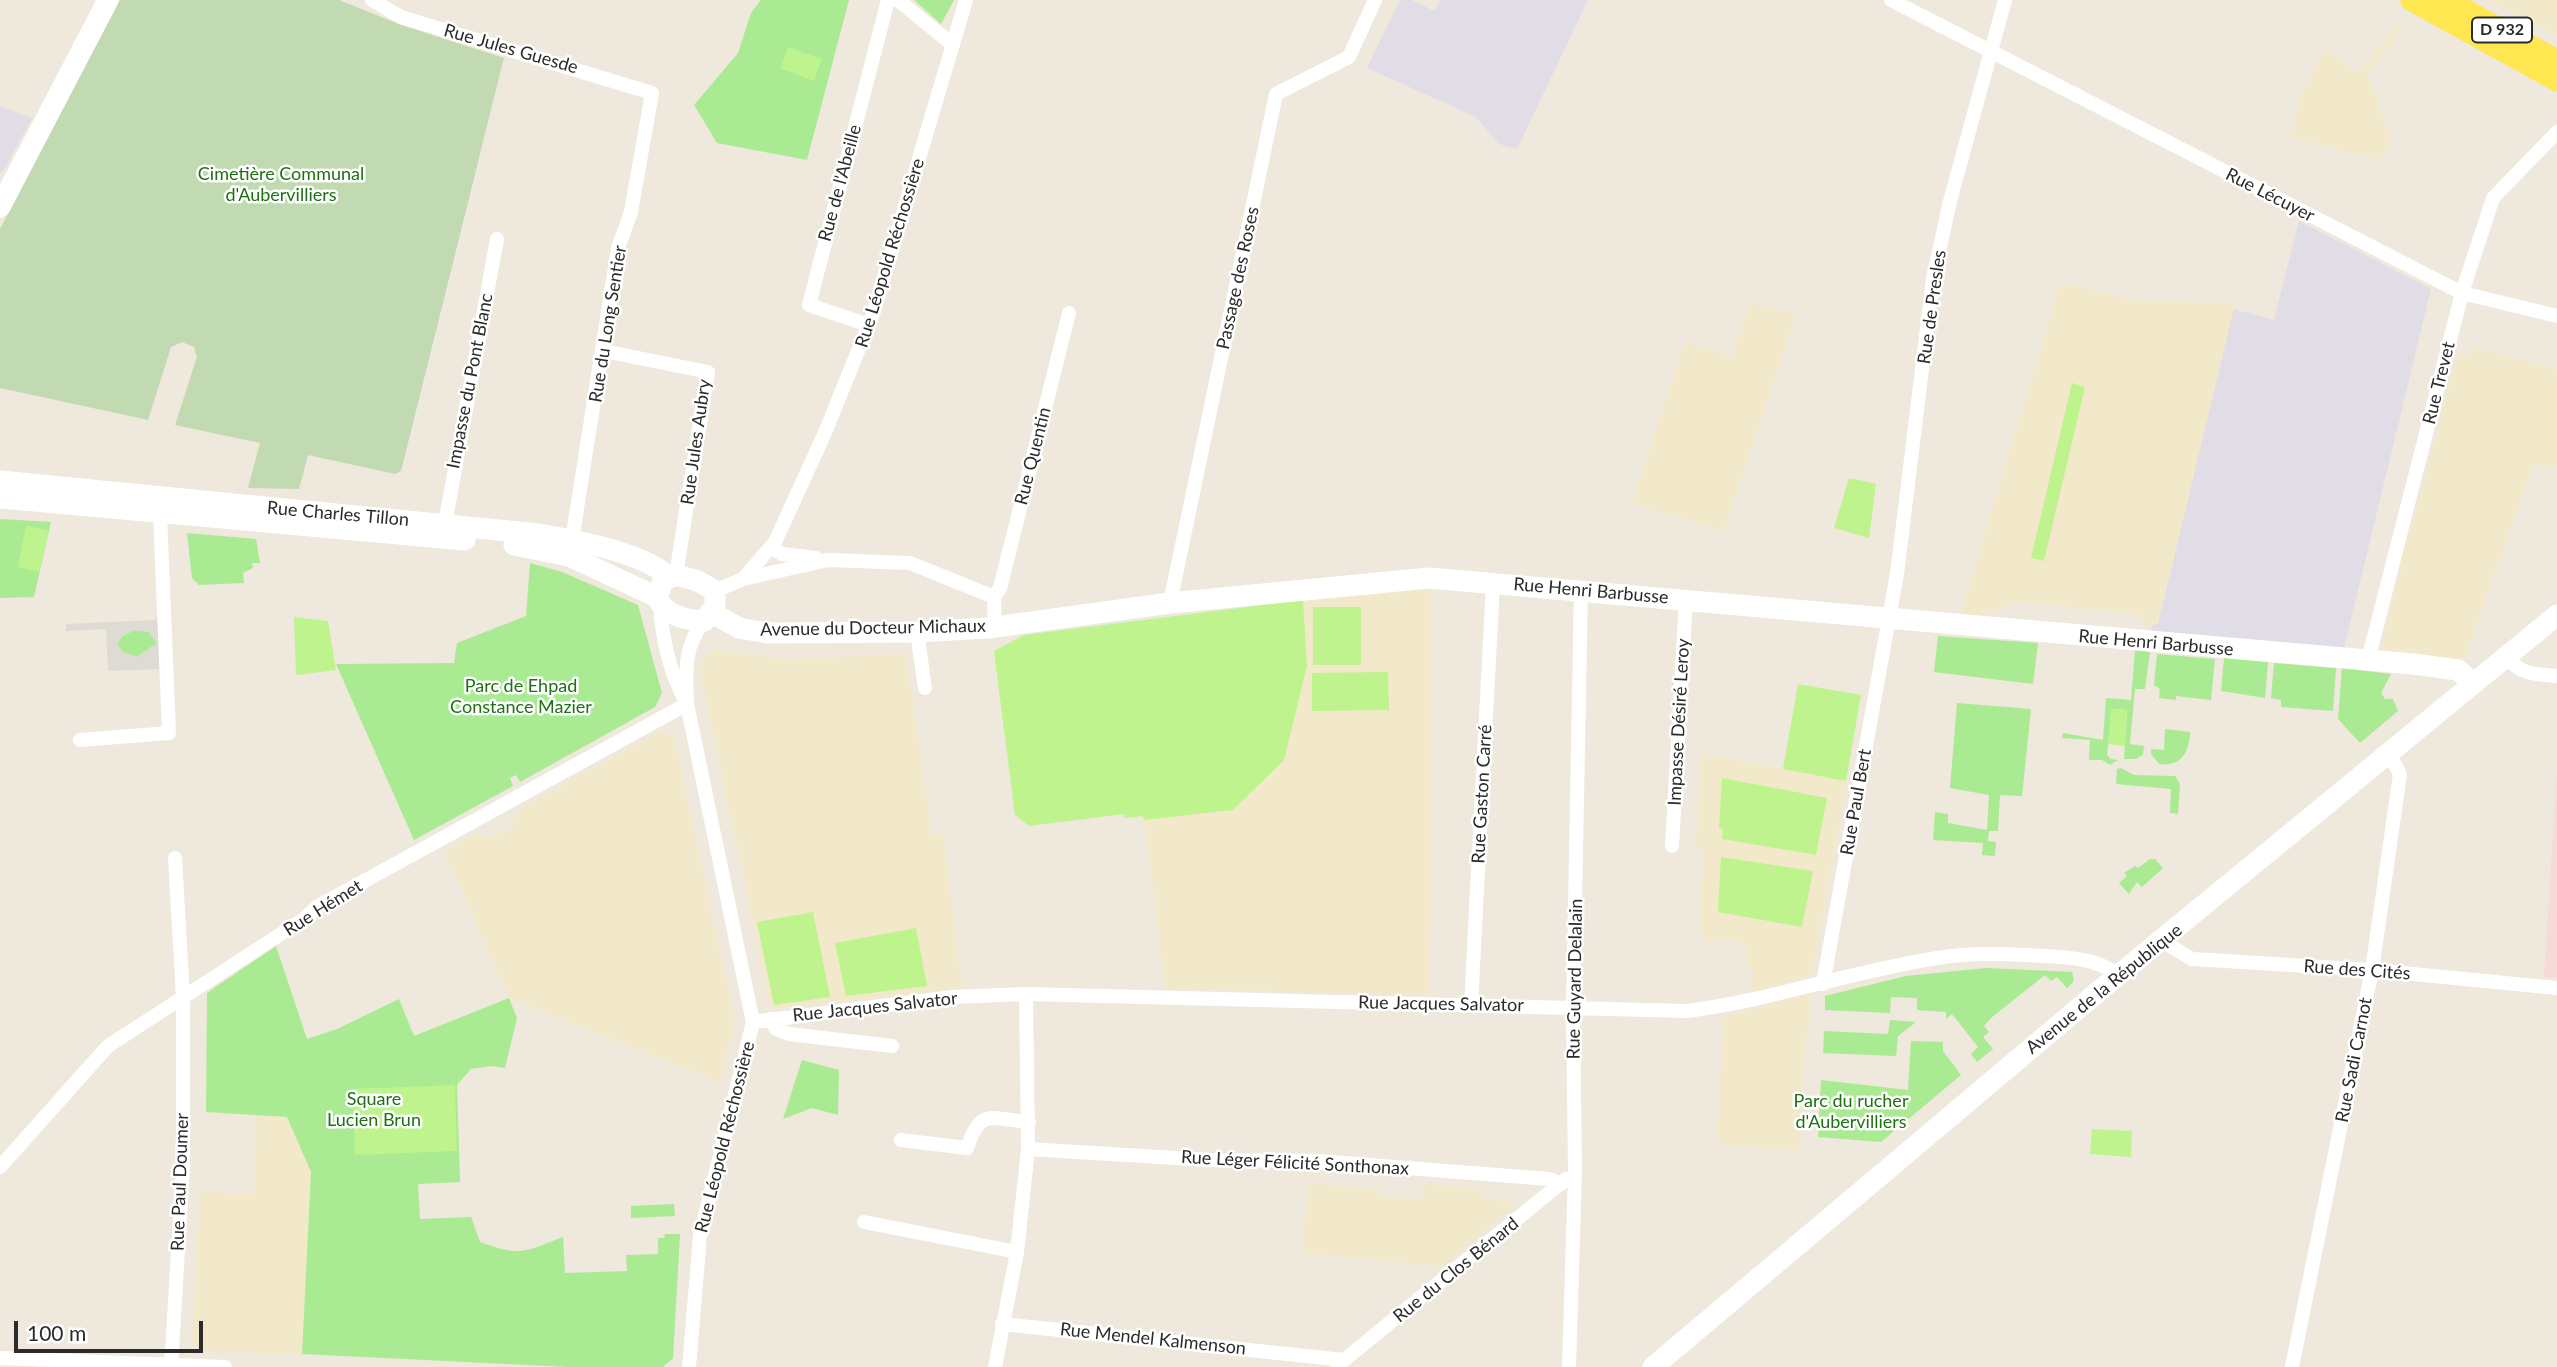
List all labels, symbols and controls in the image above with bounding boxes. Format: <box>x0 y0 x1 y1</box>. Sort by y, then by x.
road number: D 932 <box>2472 18 2532 42</box>
street label: Rue Jules Guesde <box>441 20 581 78</box>
street label: Rue de l'Abeille <box>814 122 866 244</box>
street label: Rue Léopold Réchossière <box>851 156 929 350</box>
park label: Cimetière Communal d'Aubervilliers <box>198 163 364 206</box>
street label: Rue Lécuyer <box>2222 163 2318 227</box>
street label: Passage des Roses <box>1212 205 1264 351</box>
street label: Rue du Long Sentier <box>585 244 631 404</box>
street label: Rue de Presles <box>1913 249 1951 365</box>
street label: Impasse du Pont Blanc <box>442 292 498 470</box>
street label: Rue Trevet <box>2418 340 2460 426</box>
street label: Rue Jules Aubry <box>677 378 715 506</box>
street label: Rue Quentin <box>1010 405 1056 507</box>
street label: Rue Charles Tillon <box>266 497 410 531</box>
street label: Rue Henri Barbusse <box>1512 573 1670 609</box>
street label: Avenue du Docteur Michaux <box>760 615 986 641</box>
street label: Rue Henri Barbusse <box>2077 625 2235 661</box>
street label: Impasse Désiré Leroy <box>1664 638 1694 806</box>
park label: Parc de Ehpad Constance Mazier <box>450 675 592 718</box>
street label: Rue Gaston Carré <box>1468 724 1496 864</box>
street label: Rue Paul Bert <box>1836 747 1876 857</box>
street label: Rue Hémet <box>280 875 366 941</box>
street label: Rue Guyard Delalain <box>1563 898 1587 1060</box>
street label: Avenue de la République <box>2022 919 2186 1059</box>
street label: Rue des Cités <box>2303 955 2411 985</box>
street label: Rue Jacques Salvator <box>791 988 959 1026</box>
street label: Rue Jacques Salvator <box>1358 992 1524 1016</box>
street label: Rue Sadi Carnot <box>2331 996 2377 1124</box>
street label: Rue Léopold Réchossière <box>691 1039 759 1235</box>
park label: Square Lucien Brun <box>327 1088 421 1130</box>
park label: Parc du rucher d'Aubervilliers <box>1794 1090 1908 1132</box>
street label: Rue Paul Doumer <box>167 1113 193 1251</box>
street label: Rue Léger Félicité Sonthonax <box>1180 1146 1410 1180</box>
street label: Rue du Clos Bénard <box>1389 1213 1523 1327</box>
scale bar <box>18 1308 206 1352</box>
street label: Rue Mendel Kalmenson <box>1059 1318 1247 1360</box>
text: 100 m <box>27 1320 86 1345</box>

